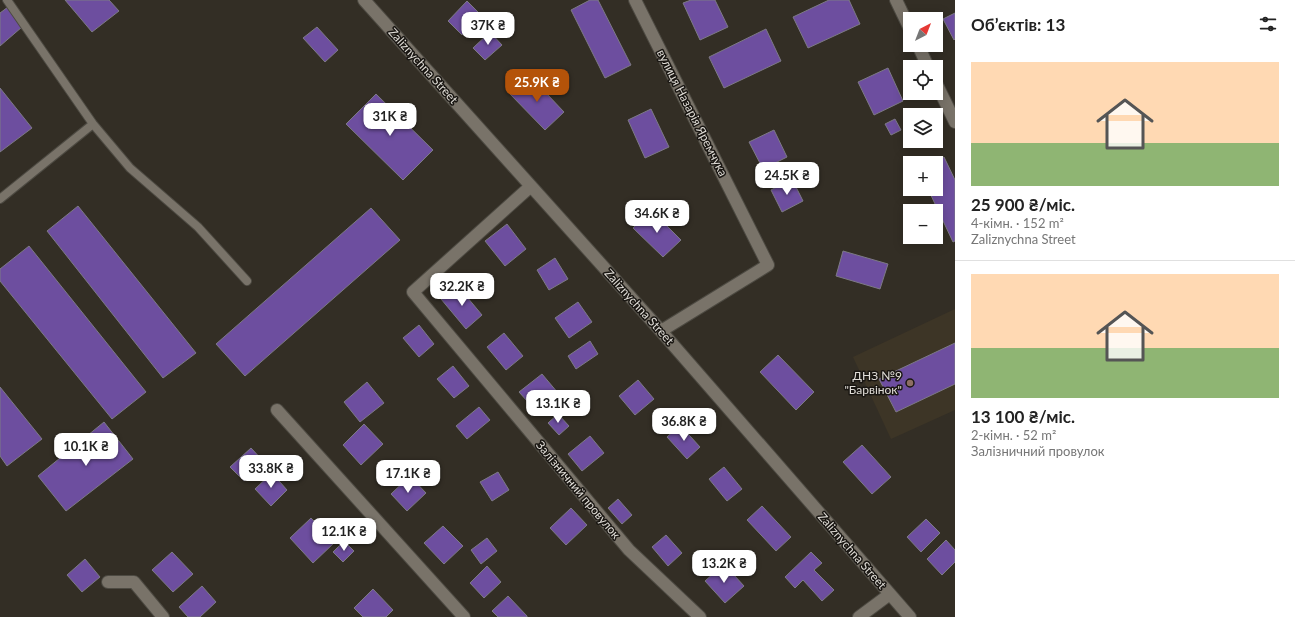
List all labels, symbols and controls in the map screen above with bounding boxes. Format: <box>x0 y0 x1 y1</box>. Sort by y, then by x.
pin: 37K ₴ <box>460 12 516 46</box>
north arrow <box>903 12 943 52</box>
map controls <box>903 12 943 244</box>
icon: filters <box>1257 13 1279 35</box>
text: Об’єктів: 13 <box>971 14 1065 35</box>
text: 37K ₴ <box>470 17 506 33</box>
street label: Zaliznychna Street <box>385 25 462 107</box>
street label: вулиця Назарія Яремчука <box>654 47 731 179</box>
button: locate <box>903 60 943 100</box>
pin: 25.9K ₴ <box>500 69 574 103</box>
text: 25.9K ₴ <box>514 74 560 90</box>
icon: home <box>1089 88 1161 160</box>
pin: 31K ₴ <box>362 103 418 137</box>
text: 31K ₴ <box>372 108 408 124</box>
button: layers <box>903 108 943 148</box>
button: + <box>903 156 943 196</box>
pin: 24.5K ₴ <box>750 162 824 196</box>
text: 24.5K ₴ <box>764 167 810 183</box>
text: 25 900 ₴/міс. <box>971 194 1075 215</box>
pin: 34.6K ₴ <box>620 200 694 234</box>
button: − <box>903 204 943 244</box>
text: 34.6K ₴ <box>634 205 680 221</box>
text: 4-кімн. · 152 m² <box>971 215 1064 231</box>
text: Zaliznychna Street <box>971 231 1076 247</box>
street label: Zaliznychna Street <box>601 266 678 348</box>
pin: 32.2K ₴ <box>425 273 499 307</box>
text: 32.2K ₴ <box>439 278 485 294</box>
icon: home <box>1089 300 1161 372</box>
place label: ДНЗ №9 "Барвінок" <box>844 368 902 397</box>
marker: ДНЗ №9 "Барвінок" <box>905 378 915 388</box>
pin: 13.1K ₴ <box>521 390 595 424</box>
text: 13.1K ₴ <box>535 395 581 411</box>
text: 13 100 ₴/міс. <box>971 406 1075 427</box>
pin: 36.8K ₴ <box>647 408 721 442</box>
text: 36.8K ₴ <box>661 413 707 429</box>
text: 2-кімн. · 52 m² <box>971 427 1056 443</box>
pin: 10.1K ₴ <box>49 433 123 467</box>
text: 10.1K ₴ <box>63 438 109 454</box>
street label: Залізничний провулок <box>533 438 624 542</box>
text: Залізничний провулок <box>971 443 1105 459</box>
pin: 33.8K ₴ <box>234 455 308 489</box>
text: 33.8K ₴ <box>248 460 294 476</box>
pin: 17.1K ₴ <box>371 460 445 494</box>
text: 17.1K ₴ <box>385 465 431 481</box>
street label: Zaliznychna Street <box>815 509 890 593</box>
pin: 12.1K ₴ <box>307 518 381 552</box>
text: 12.1K ₴ <box>321 523 367 539</box>
pin: 13.2K ₴ <box>687 550 761 584</box>
text: 13.2K ₴ <box>701 555 747 571</box>

